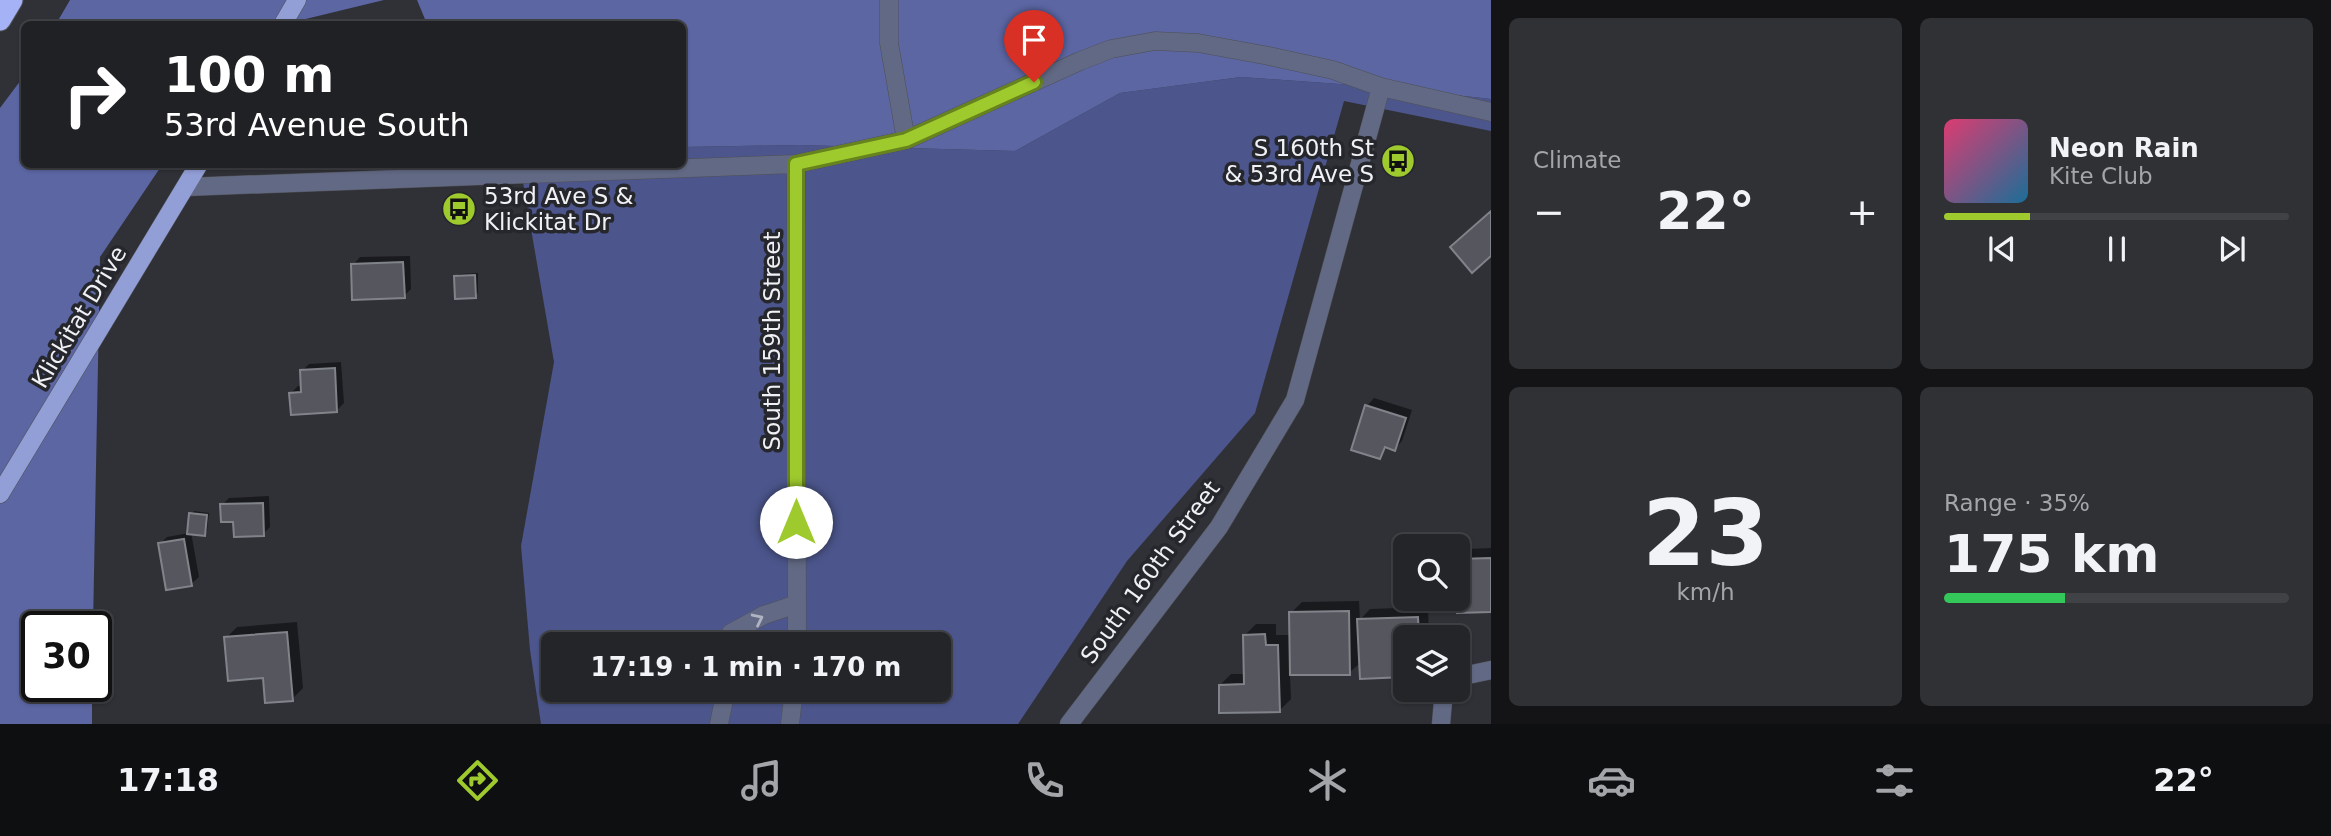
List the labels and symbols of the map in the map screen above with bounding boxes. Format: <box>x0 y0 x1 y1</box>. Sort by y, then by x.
pin <box>1004 10 1064 82</box>
place label: S 160th St & 53rd Ave S <box>1224 135 1374 187</box>
bus stop icon: S 160th St & 53rd Ave S <box>1379 142 1417 180</box>
place label: 53rd Ave S & Klickitat Dr <box>484 183 634 235</box>
bus stop icon: 53rd Ave S & Klickitat Dr <box>440 190 478 228</box>
street label: South 159th Street <box>759 232 785 450</box>
street label: Klickitat Drive <box>26 241 132 393</box>
street label: South 160th Street <box>1075 476 1225 668</box>
position arrow <box>759 485 833 559</box>
speed limit sign: 30 <box>21 611 112 702</box>
one-way arrow <box>751 614 763 628</box>

